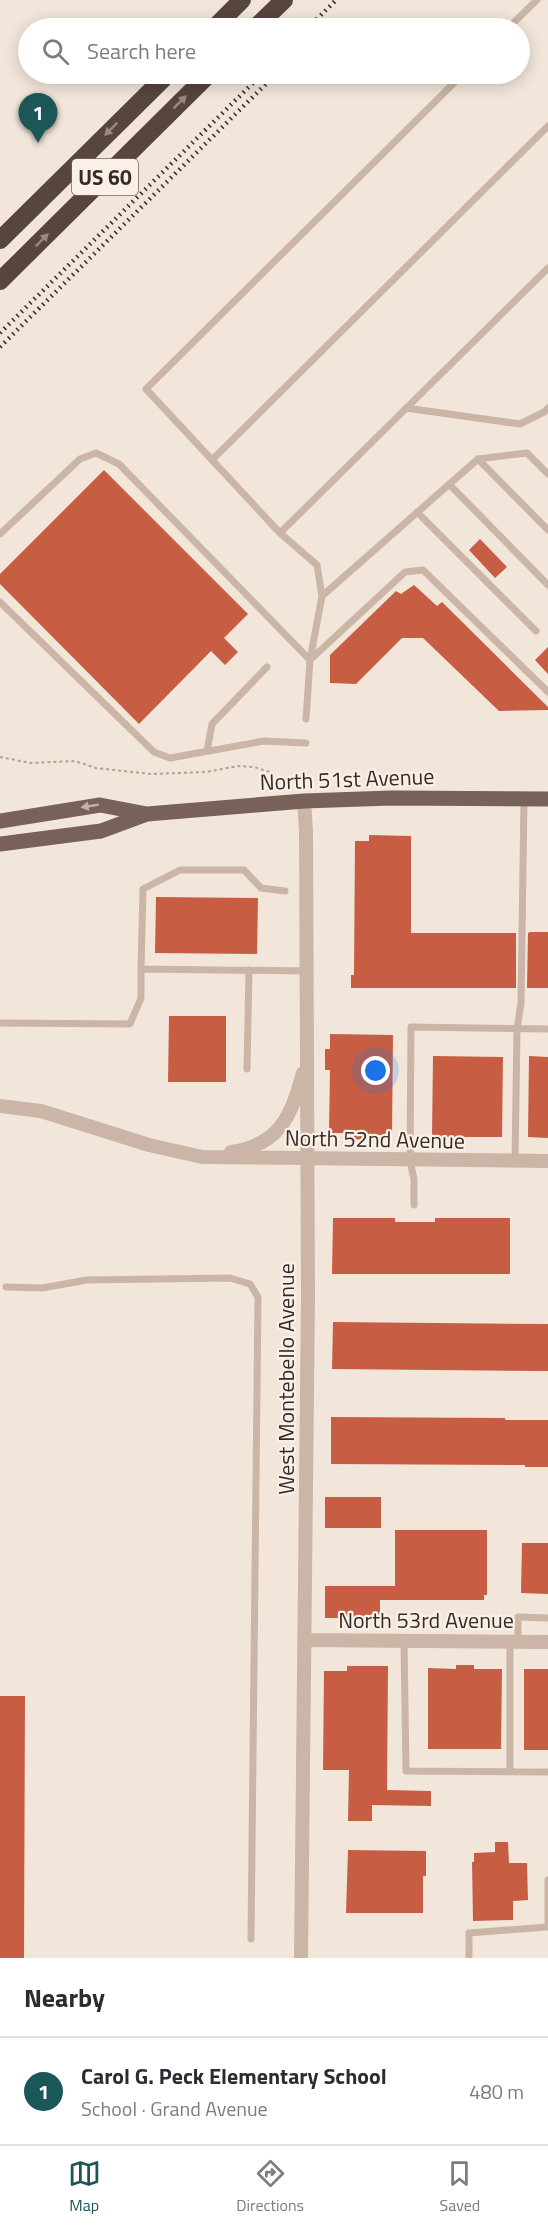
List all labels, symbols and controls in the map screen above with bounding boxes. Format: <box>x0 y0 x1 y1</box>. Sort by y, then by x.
search box <box>18 18 530 84</box>
text: Search here <box>87 34 196 68</box>
icon: search <box>39 35 72 68</box>
pin: 1 <box>18 94 57 143</box>
one-way arrow <box>173 96 187 110</box>
one-way arrow <box>105 122 119 136</box>
road number: US 60 <box>72 159 138 195</box>
one-way arrow <box>34 233 48 247</box>
street label: North 51st Avenue <box>259 759 435 799</box>
one-way arrow <box>80 802 99 811</box>
your location <box>361 1056 390 1085</box>
street label: North 52nd Avenue <box>285 1120 465 1158</box>
street label: West Montebello Avenue <box>269 1263 303 1495</box>
street label: North 53rd Avenue <box>338 1603 514 1637</box>
text: Nearby <box>24 1978 105 2017</box>
text: Carol G. Peck Elementary School <box>81 2059 387 2093</box>
text: 1 <box>38 2076 49 2107</box>
text: 480 m <box>469 2076 524 2107</box>
text: School · Grand Avenue <box>81 2093 268 2124</box>
tab: Map <box>68 2157 101 2217</box>
tab: Directions <box>236 2157 304 2217</box>
tab: Saved <box>440 2157 480 2217</box>

